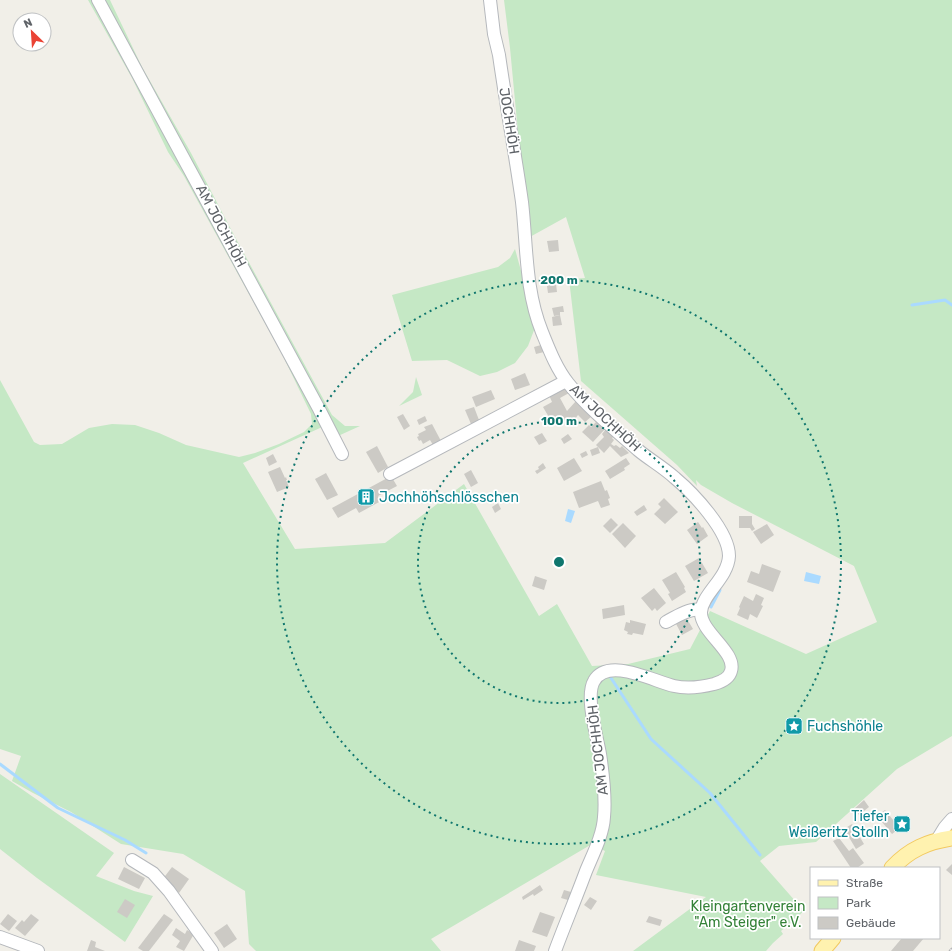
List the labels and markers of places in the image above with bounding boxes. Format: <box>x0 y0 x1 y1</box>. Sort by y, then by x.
building icon: Jochhöhschlösschen <box>356 487 376 507</box>
place label: Jochhöhschlösschen <box>379 489 519 506</box>
centre of rings <box>552 555 566 569</box>
place icon: Fuchshöhle <box>784 716 804 736</box>
place label: Fuchshöhle <box>807 718 883 735</box>
place label: Tiefer Weißeritz Stolln <box>789 808 890 841</box>
place icon: Tiefer Weißeritz Stolln <box>892 814 912 834</box>

